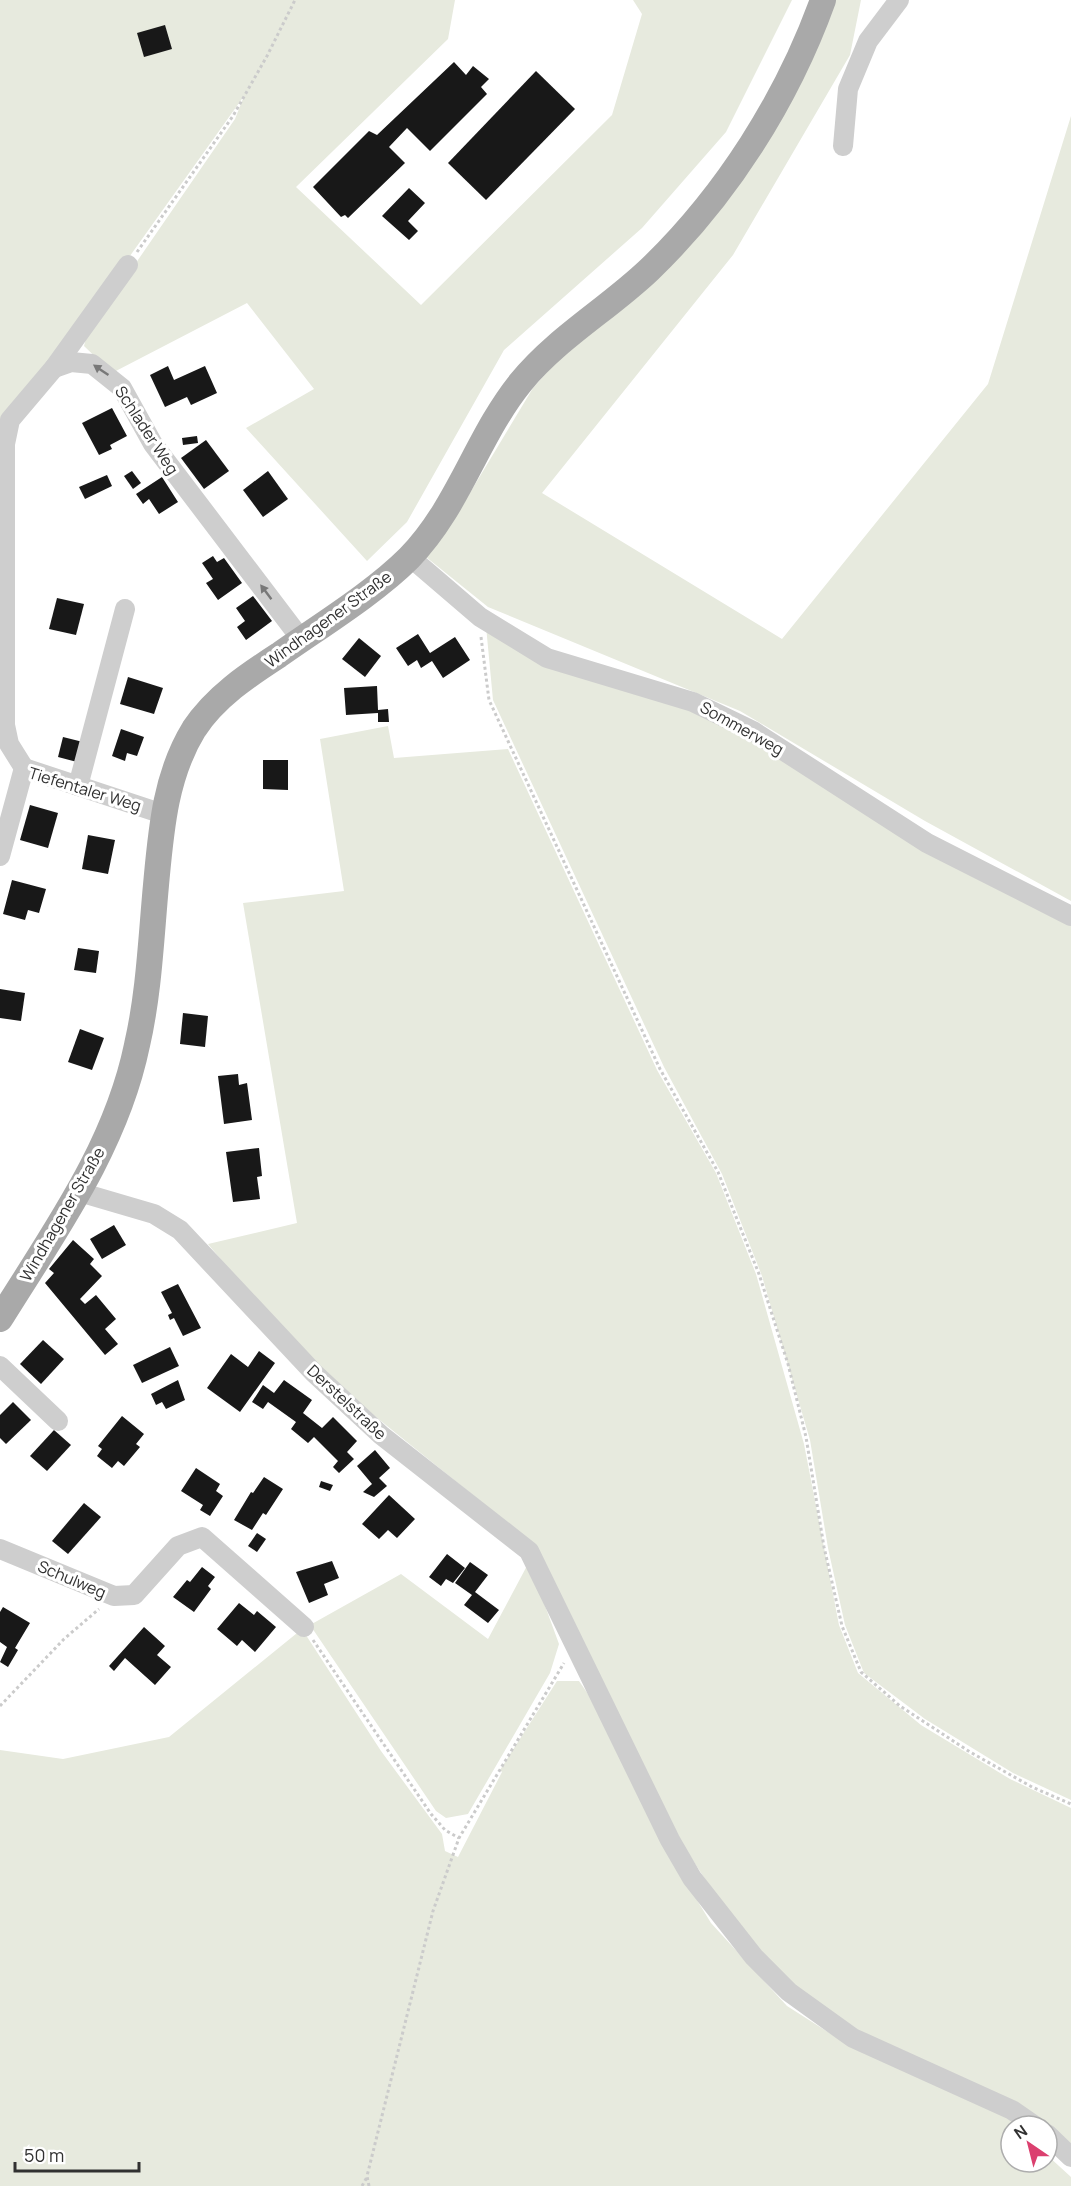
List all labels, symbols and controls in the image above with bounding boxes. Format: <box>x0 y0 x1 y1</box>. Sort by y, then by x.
one-way arrow <box>92 364 109 375</box>
street label: Schlader Weg <box>110 381 184 479</box>
street label: Windhagener Straße <box>260 566 396 672</box>
one-way arrow <box>260 585 272 601</box>
street label: Sommerweg <box>696 696 788 760</box>
street label: Tiefentaler Weg <box>26 761 144 817</box>
street label: Windhagener Straße <box>15 1143 109 1285</box>
street label: Derstelstraße <box>302 1359 392 1445</box>
street label: Schulweg <box>34 1555 110 1603</box>
north arrow <box>999 2114 1059 2174</box>
text: N <box>1009 2119 1031 2144</box>
scale bar <box>15 2135 140 2173</box>
text: 50 m <box>24 2143 64 2167</box>

